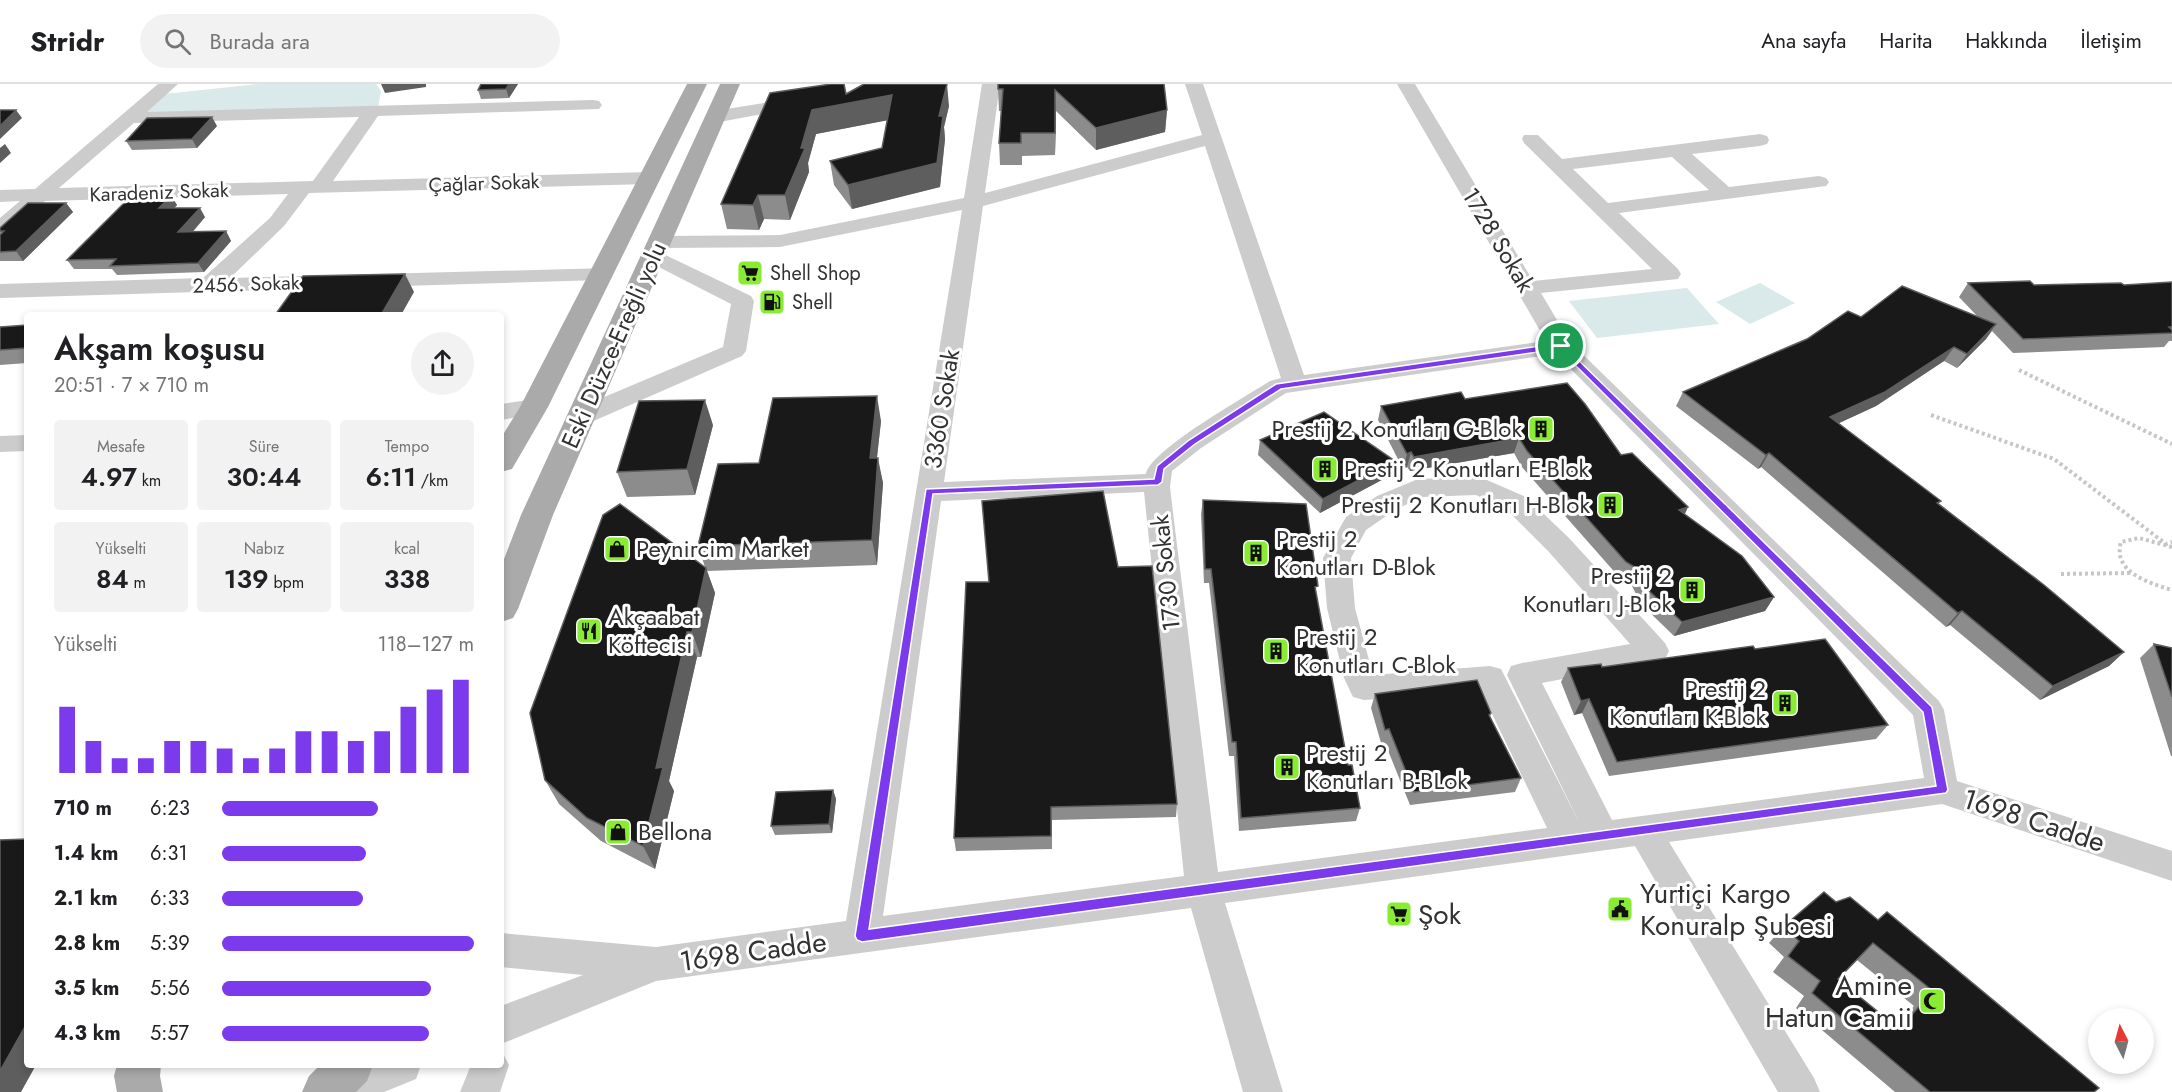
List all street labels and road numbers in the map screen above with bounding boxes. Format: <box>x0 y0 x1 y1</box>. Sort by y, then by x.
street label: Çağlar Sokak <box>428 167 540 200</box>
street label: Karadeniz Sokak <box>89 176 229 209</box>
street label: 1728 Sokak <box>1453 181 1544 299</box>
street label: Eski Düzce-Ereğli yolu <box>552 236 675 454</box>
street label: 2456. Sokak <box>192 268 300 301</box>
street label: 3360 Sokak <box>915 346 968 471</box>
street label: 1730 Sokak <box>1142 513 1189 633</box>
street label: 1698 Cadde <box>1957 778 2110 863</box>
street label: 1698 Cadde <box>677 921 829 982</box>

